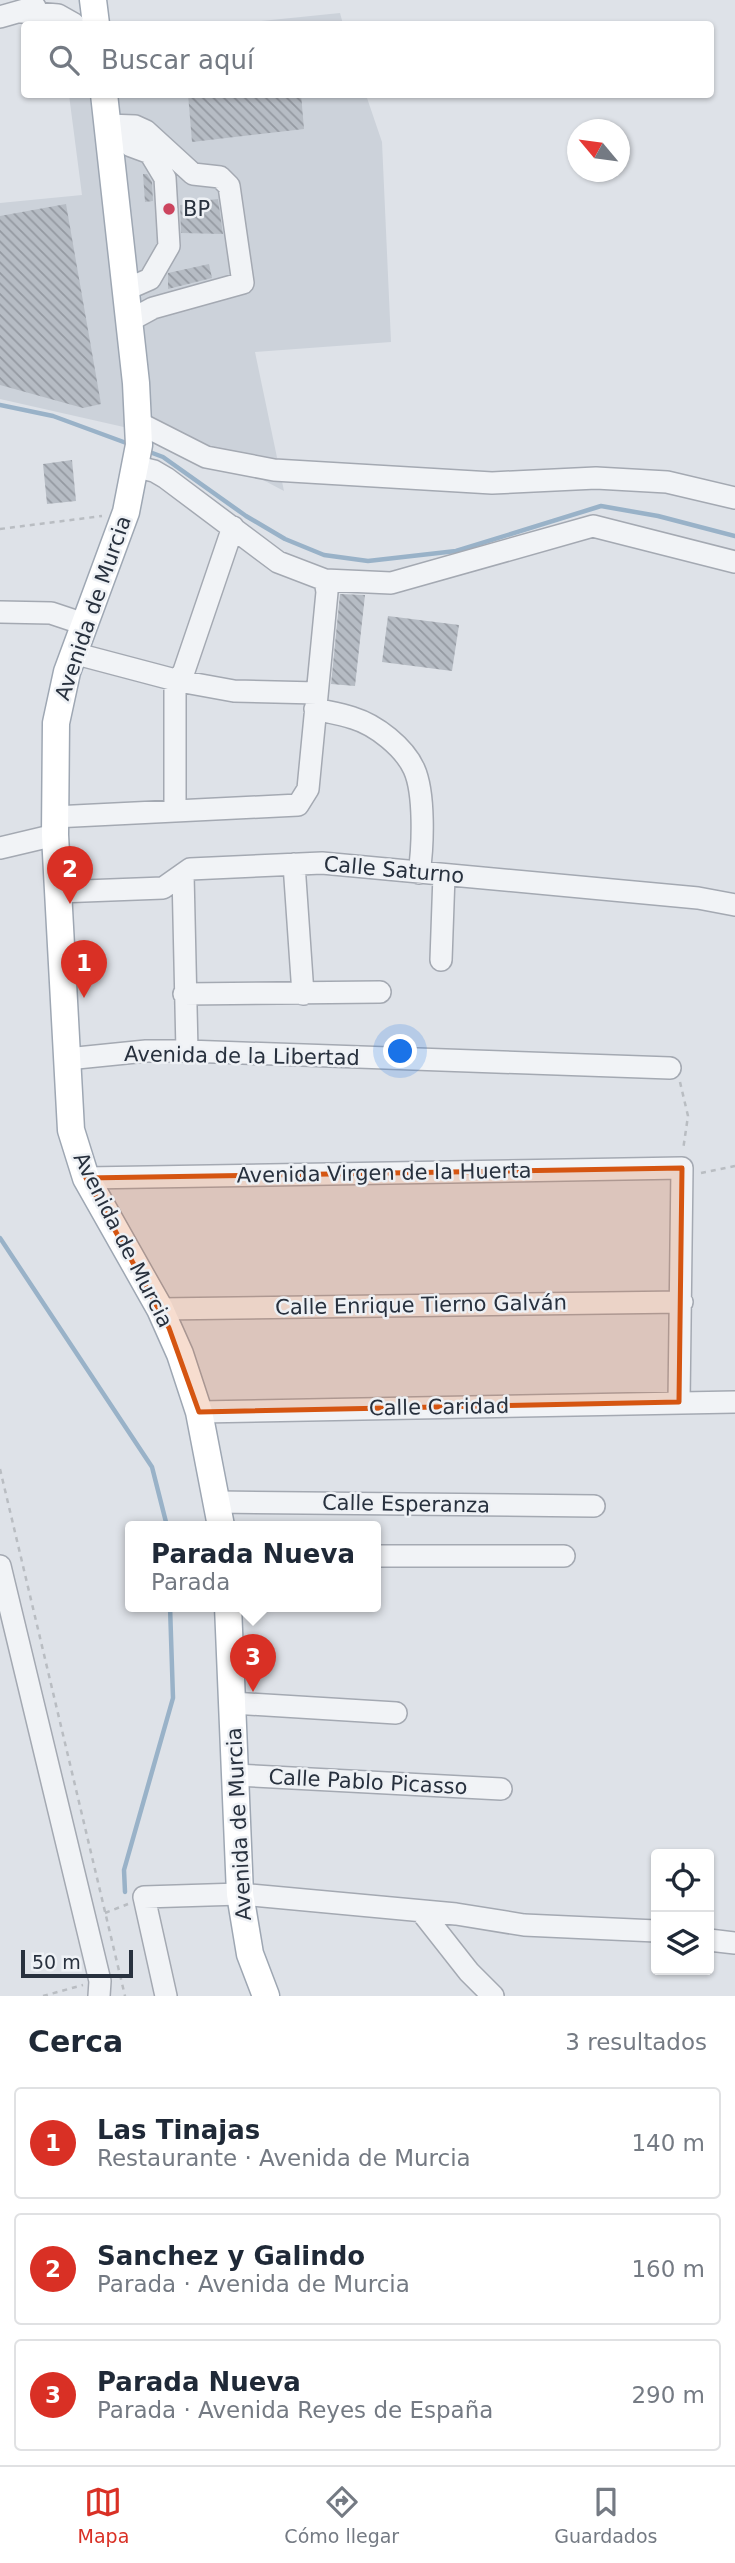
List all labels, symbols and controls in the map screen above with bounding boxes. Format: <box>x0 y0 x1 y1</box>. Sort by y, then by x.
search box <box>21 21 714 98</box>
icon: search <box>45 41 83 79</box>
text: Buscar aquí <box>101 45 254 75</box>
north arrow <box>567 119 630 182</box>
place label: BP <box>183 197 210 221</box>
marker: BP <box>161 201 177 217</box>
street label: Avenida de Murcia <box>50 513 136 703</box>
pin: 2 <box>47 846 93 904</box>
street label: Calle Saturno <box>323 852 465 888</box>
pin: 1 <box>61 940 107 998</box>
your location <box>383 1034 417 1068</box>
street label: Avenida de la Libertad <box>124 1042 360 1070</box>
street label: Avenida de Murcia <box>68 1148 178 1332</box>
street label: Avenida Virgen de la Huerta <box>236 1158 532 1188</box>
street label: Calle Enrique Tierno Galván <box>275 1290 567 1320</box>
street label: Calle Caridad <box>369 1394 509 1420</box>
street label: Calle Esperanza <box>322 1491 490 1517</box>
popup <box>125 1521 381 1612</box>
text: Parada Nueva <box>151 1539 355 1569</box>
text: Parada <box>151 1569 230 1595</box>
pin: 3 <box>230 1634 276 1692</box>
street label: Avenida de Murcia <box>222 1727 256 1921</box>
street label: Calle Pablo Picasso <box>268 1765 468 1799</box>
map controls <box>651 1849 714 1975</box>
button: locate <box>651 1849 714 1912</box>
button: layers <box>651 1912 714 1975</box>
scale bar <box>21 1947 133 1979</box>
text: 50 m <box>32 1951 81 1973</box>
text: Cerca <box>28 2024 123 2059</box>
text: 3 resultados <box>565 2029 707 2055</box>
text: Las Tinajas <box>97 2115 260 2145</box>
text: 1 <box>45 2130 61 2156</box>
text: 140 m <box>631 2130 705 2156</box>
text: Restaurante · Avenida de Murcia <box>97 2145 471 2171</box>
text: Sanchez y Galindo <box>97 2241 365 2271</box>
text: 2 <box>45 2256 61 2282</box>
text: 160 m <box>631 2256 705 2282</box>
text: Parada · Avenida de Murcia <box>97 2271 410 2297</box>
text: Parada Nueva <box>97 2367 301 2397</box>
text: 3 <box>45 2382 61 2408</box>
text: 290 m <box>631 2382 705 2408</box>
text: Parada · Avenida Reyes de España <box>97 2397 493 2423</box>
tab: Mapa <box>78 2483 129 2547</box>
tab: Cómo llegar <box>284 2483 399 2547</box>
tab: Guardados <box>554 2483 657 2547</box>

